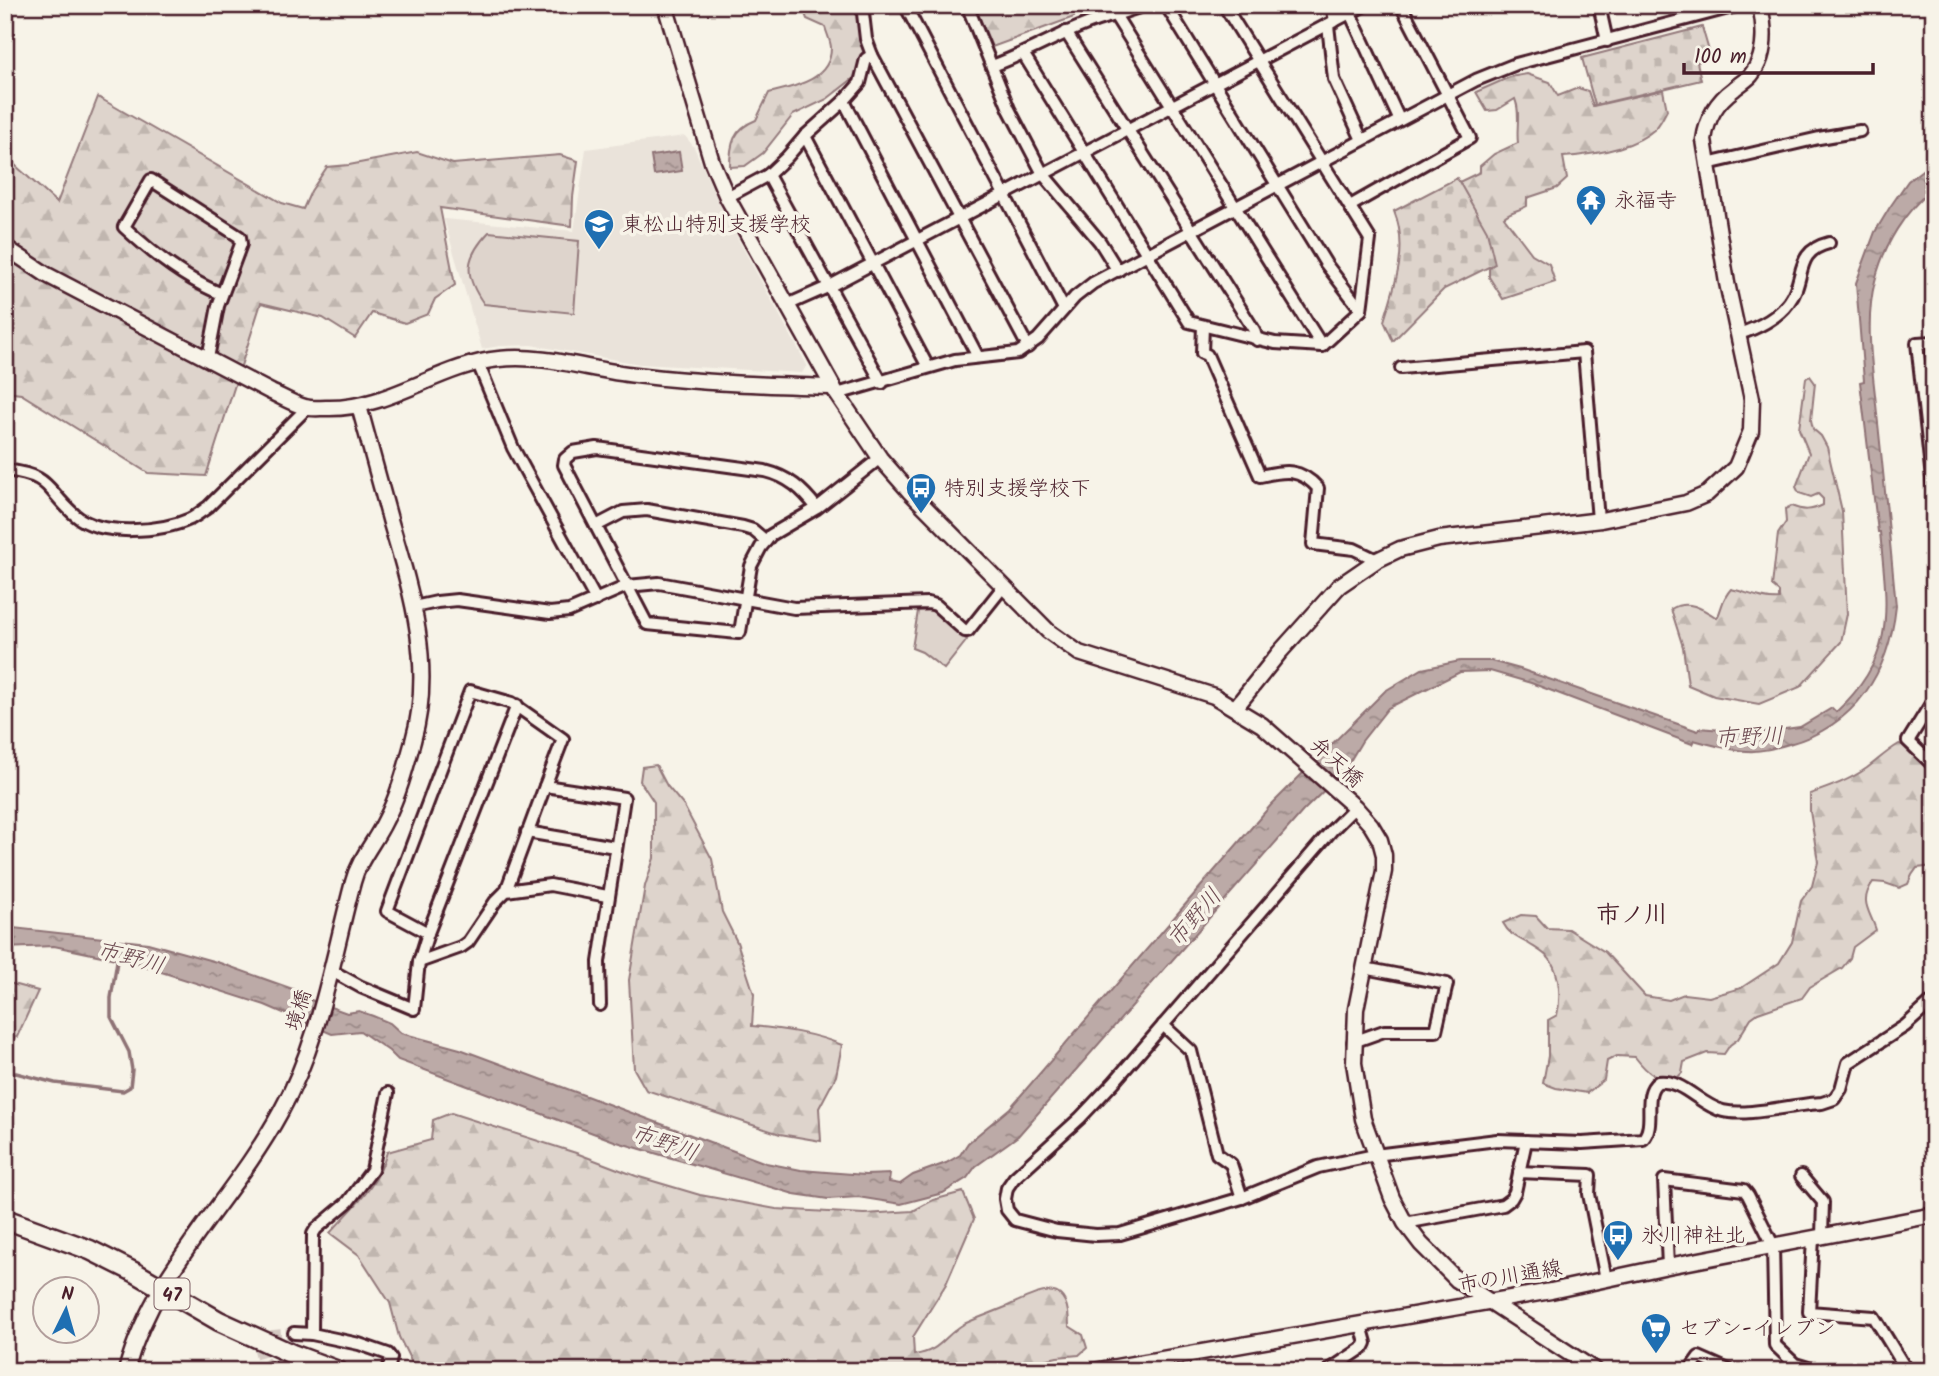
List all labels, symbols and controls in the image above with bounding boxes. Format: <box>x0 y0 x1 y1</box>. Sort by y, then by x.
scale bar <box>1684 32 1872 76</box>
text: 100 m <box>1694 41 1747 74</box>
temple icon: 永福寺 <box>1574 183 1608 227</box>
place label: 永福寺 <box>1614 185 1677 218</box>
school or university icon: 東松山特別支援学校 <box>582 207 616 251</box>
place label: 東松山特別支援学校 <box>622 209 811 242</box>
bus stop icon: 特別支援学校下 <box>904 471 938 515</box>
place label: 特別支援学校下 <box>944 473 1091 506</box>
water label: 市野川 <box>1714 719 1784 757</box>
street label: 弁天橋 <box>1302 730 1370 796</box>
water label: 市野川 <box>1159 880 1232 956</box>
district label: 市ノ川 <box>1596 896 1668 935</box>
water label: 市野川 <box>92 933 168 985</box>
street label: 境橋 <box>278 986 321 1035</box>
water label: 市野川 <box>626 1116 703 1172</box>
bus stop icon: 氷川神社北 <box>1601 1218 1635 1262</box>
place label: 氷川神社北 <box>1641 1220 1746 1253</box>
street label: 市の川通線 <box>1456 1252 1565 1303</box>
north arrow <box>32 1274 102 1344</box>
road number: 47 <box>154 1278 190 1310</box>
text: N <box>60 1280 75 1311</box>
supermarket icon: セブン-イレブン <box>1639 1311 1673 1355</box>
place label: セブン-イレブン <box>1679 1313 1836 1346</box>

